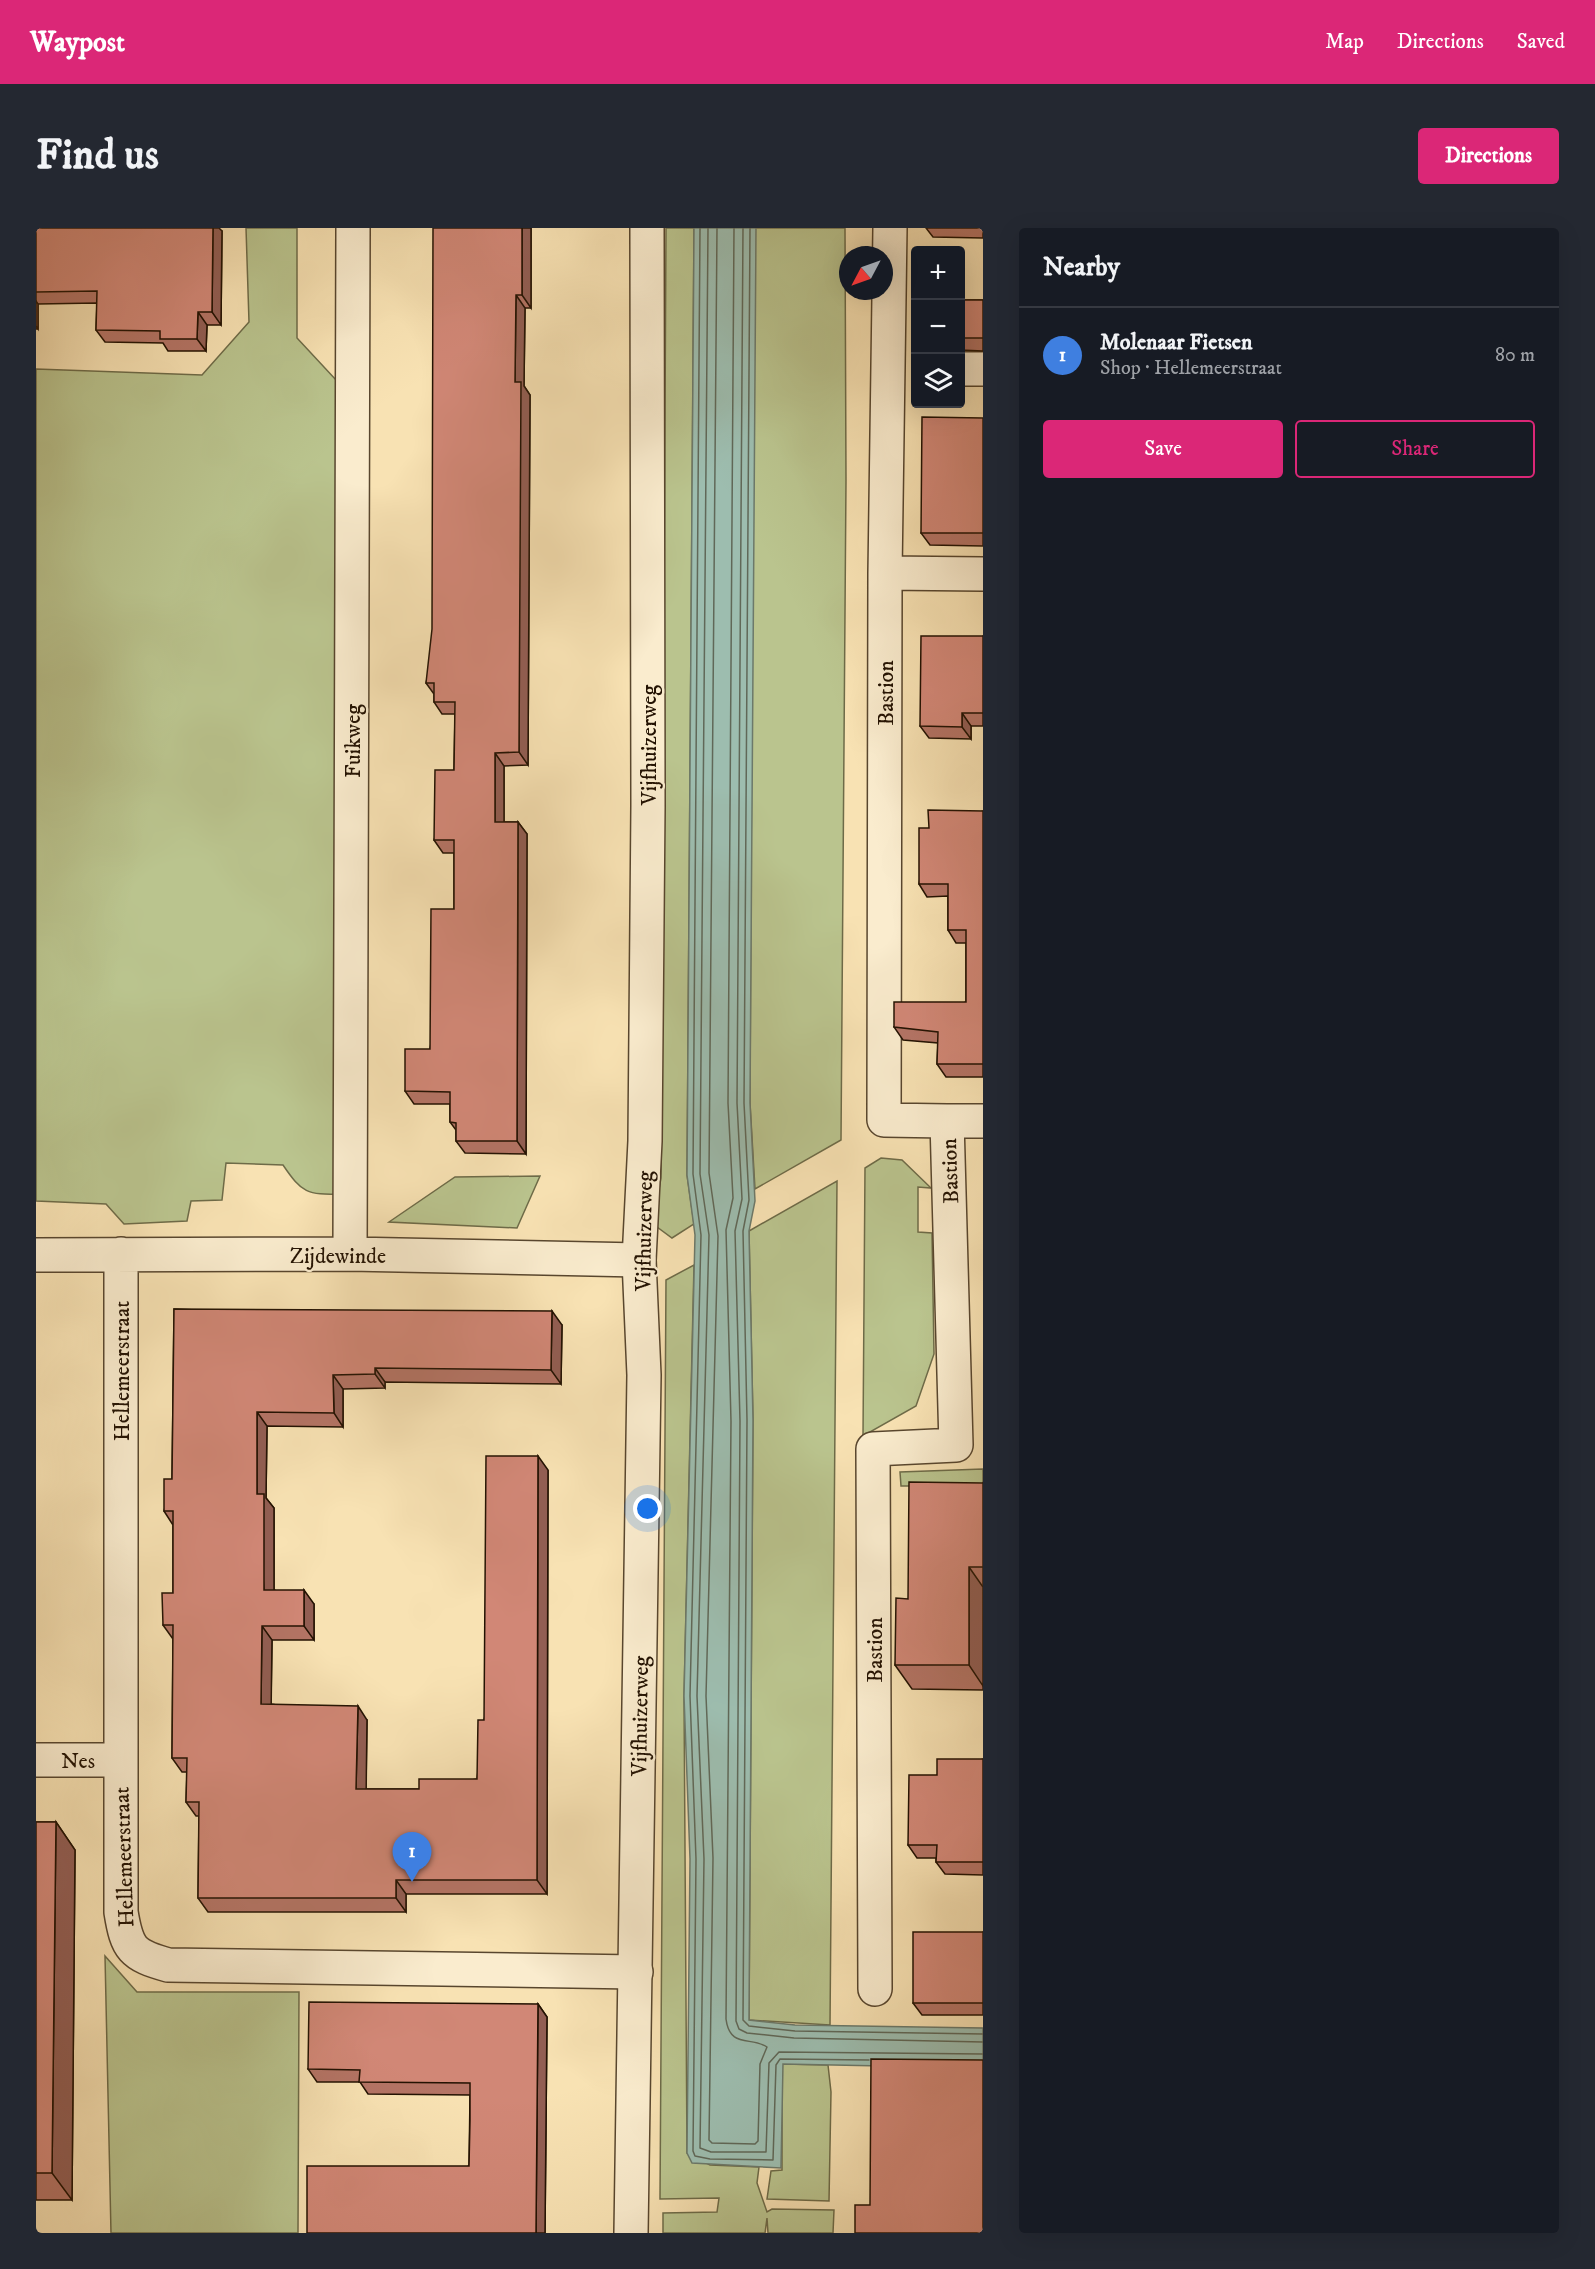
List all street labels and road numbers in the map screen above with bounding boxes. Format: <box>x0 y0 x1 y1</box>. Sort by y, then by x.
street label: Bastion <box>873 660 900 726</box>
street label: Vijfhuizerweg <box>636 685 663 806</box>
street label: Fuikweg <box>340 704 367 778</box>
street label: Bastion <box>936 1137 965 1204</box>
street label: Vijfhuizerweg <box>630 1170 659 1292</box>
street label: Zijdewinde <box>290 1243 386 1270</box>
street label: Hellemeerstraat <box>109 1301 136 1441</box>
street label: Bastion <box>862 1617 889 1683</box>
street label: Vijfhuizerweg <box>626 1655 655 1777</box>
street label: Nes <box>61 1748 95 1775</box>
street label: Hellemeerstraat <box>109 1786 140 1928</box>

